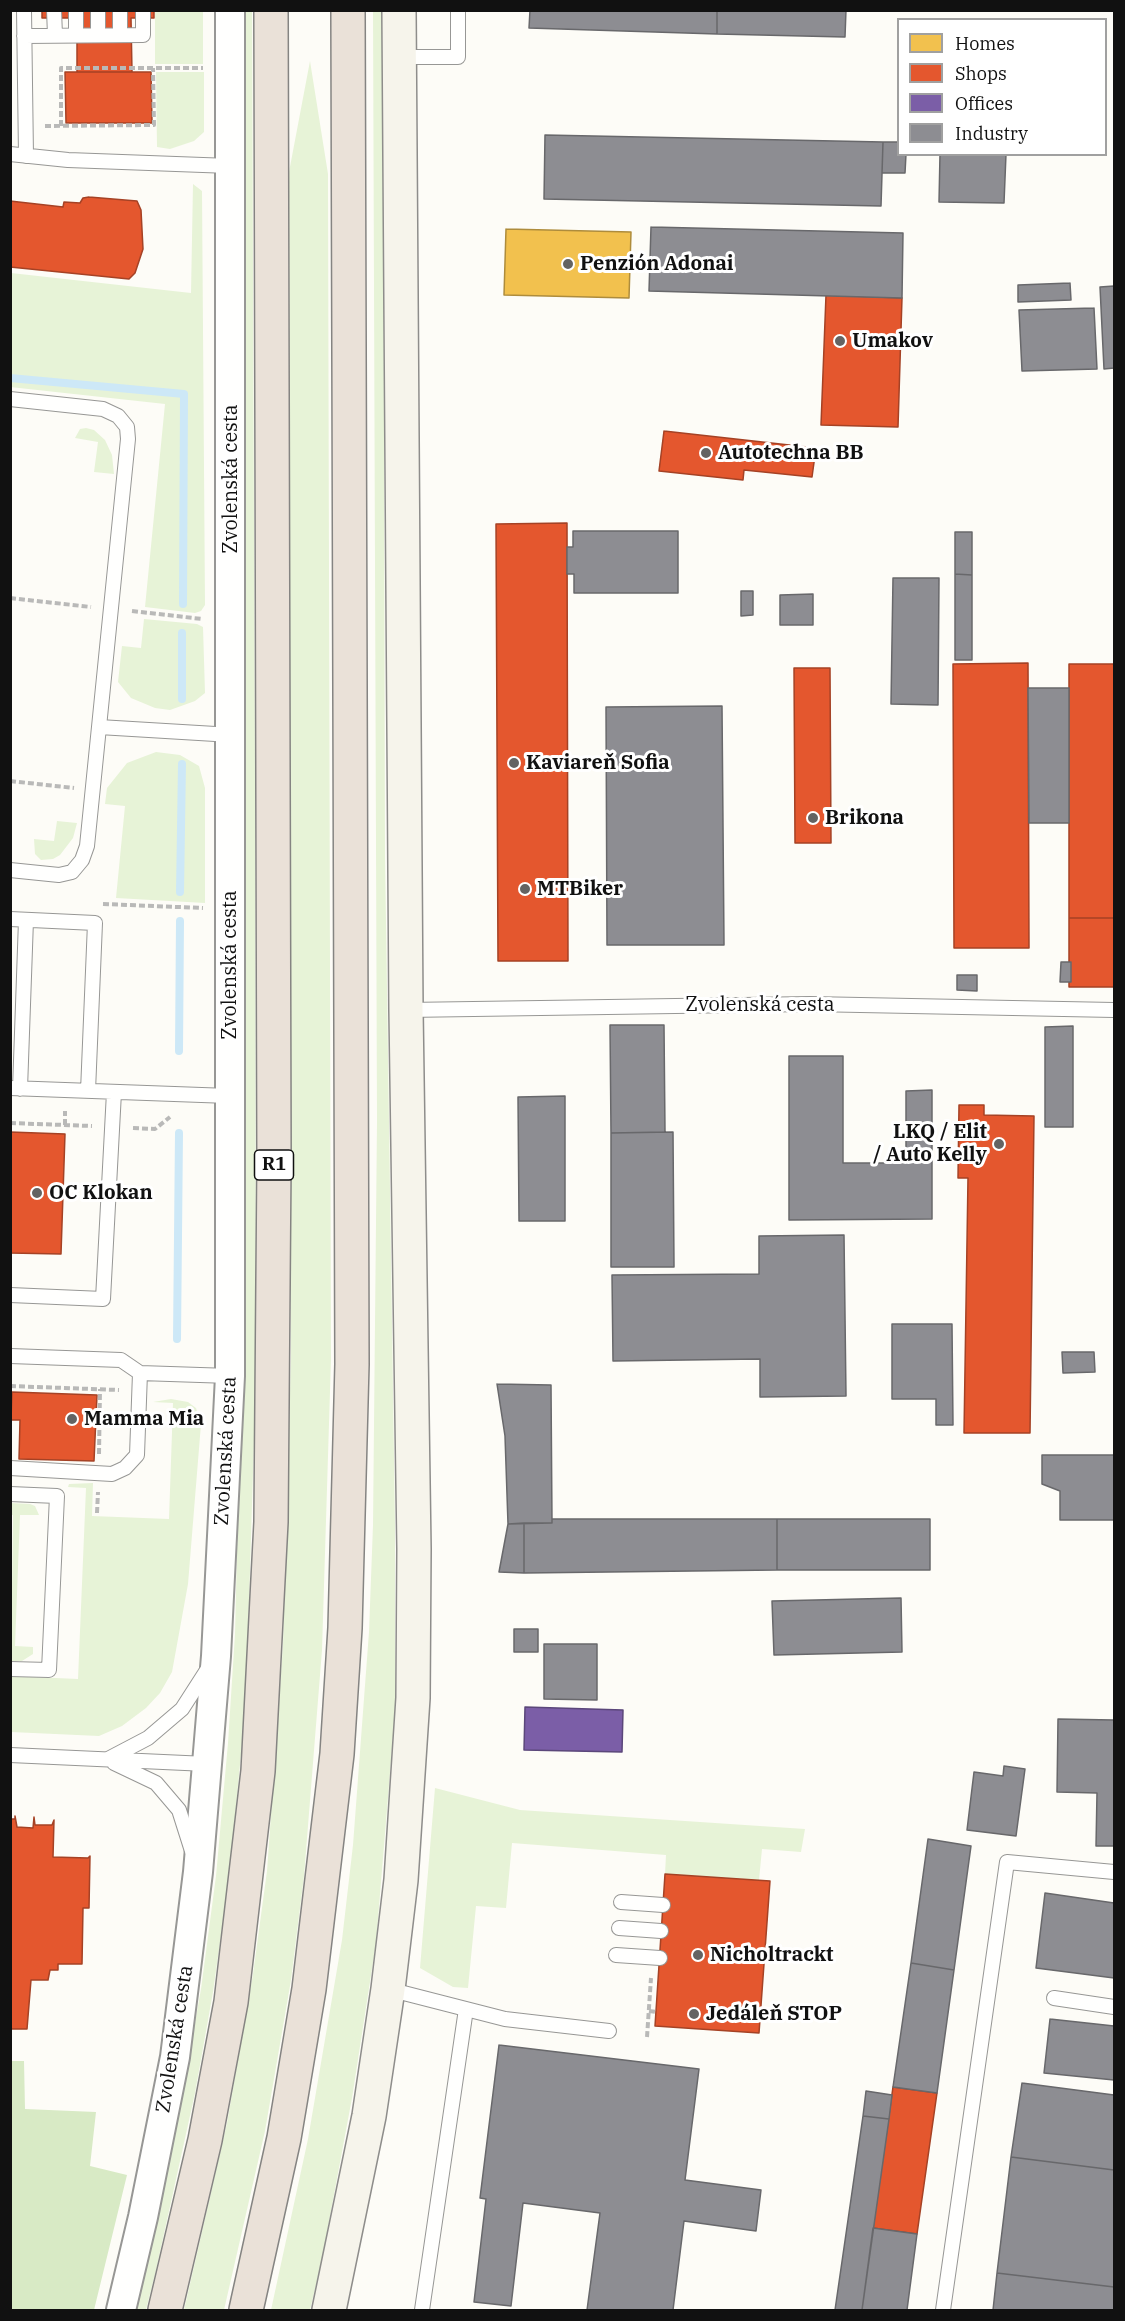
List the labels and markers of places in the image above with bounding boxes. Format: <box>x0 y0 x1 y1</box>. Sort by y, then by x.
place label: Penzión Adonai <box>580 252 733 276</box>
marker: Penzión Adonai <box>561 257 575 271</box>
place label: Umakov <box>852 329 933 353</box>
marker: Umakov <box>833 334 847 348</box>
place label: Autotechna BB <box>718 441 864 465</box>
marker: Autotechna BB <box>699 446 713 460</box>
place label: Kaviareň Sofia <box>526 751 670 775</box>
marker: Kaviareň Sofia <box>507 756 521 770</box>
place label: Brikona <box>825 806 904 830</box>
marker: Brikona <box>806 811 820 825</box>
place label: MTBiker <box>537 877 623 901</box>
marker: MTBiker <box>518 882 532 896</box>
place label: LKQ / Elit / Auto Kelly <box>873 1120 987 1167</box>
marker: LKQ / Elit / Auto Kelly <box>992 1137 1006 1151</box>
place label: OC Klokan <box>49 1181 153 1205</box>
marker: OC Klokan <box>30 1186 44 1200</box>
place label: Mamma Mia <box>84 1407 204 1431</box>
marker: Mamma Mia <box>65 1412 79 1426</box>
place label: Nicholtrackt <box>710 1943 834 1967</box>
marker: Nicholtrackt <box>691 1948 705 1962</box>
place label: Jedáleň STOP <box>706 2002 842 2026</box>
marker: Jedáleň STOP <box>687 2007 701 2021</box>

